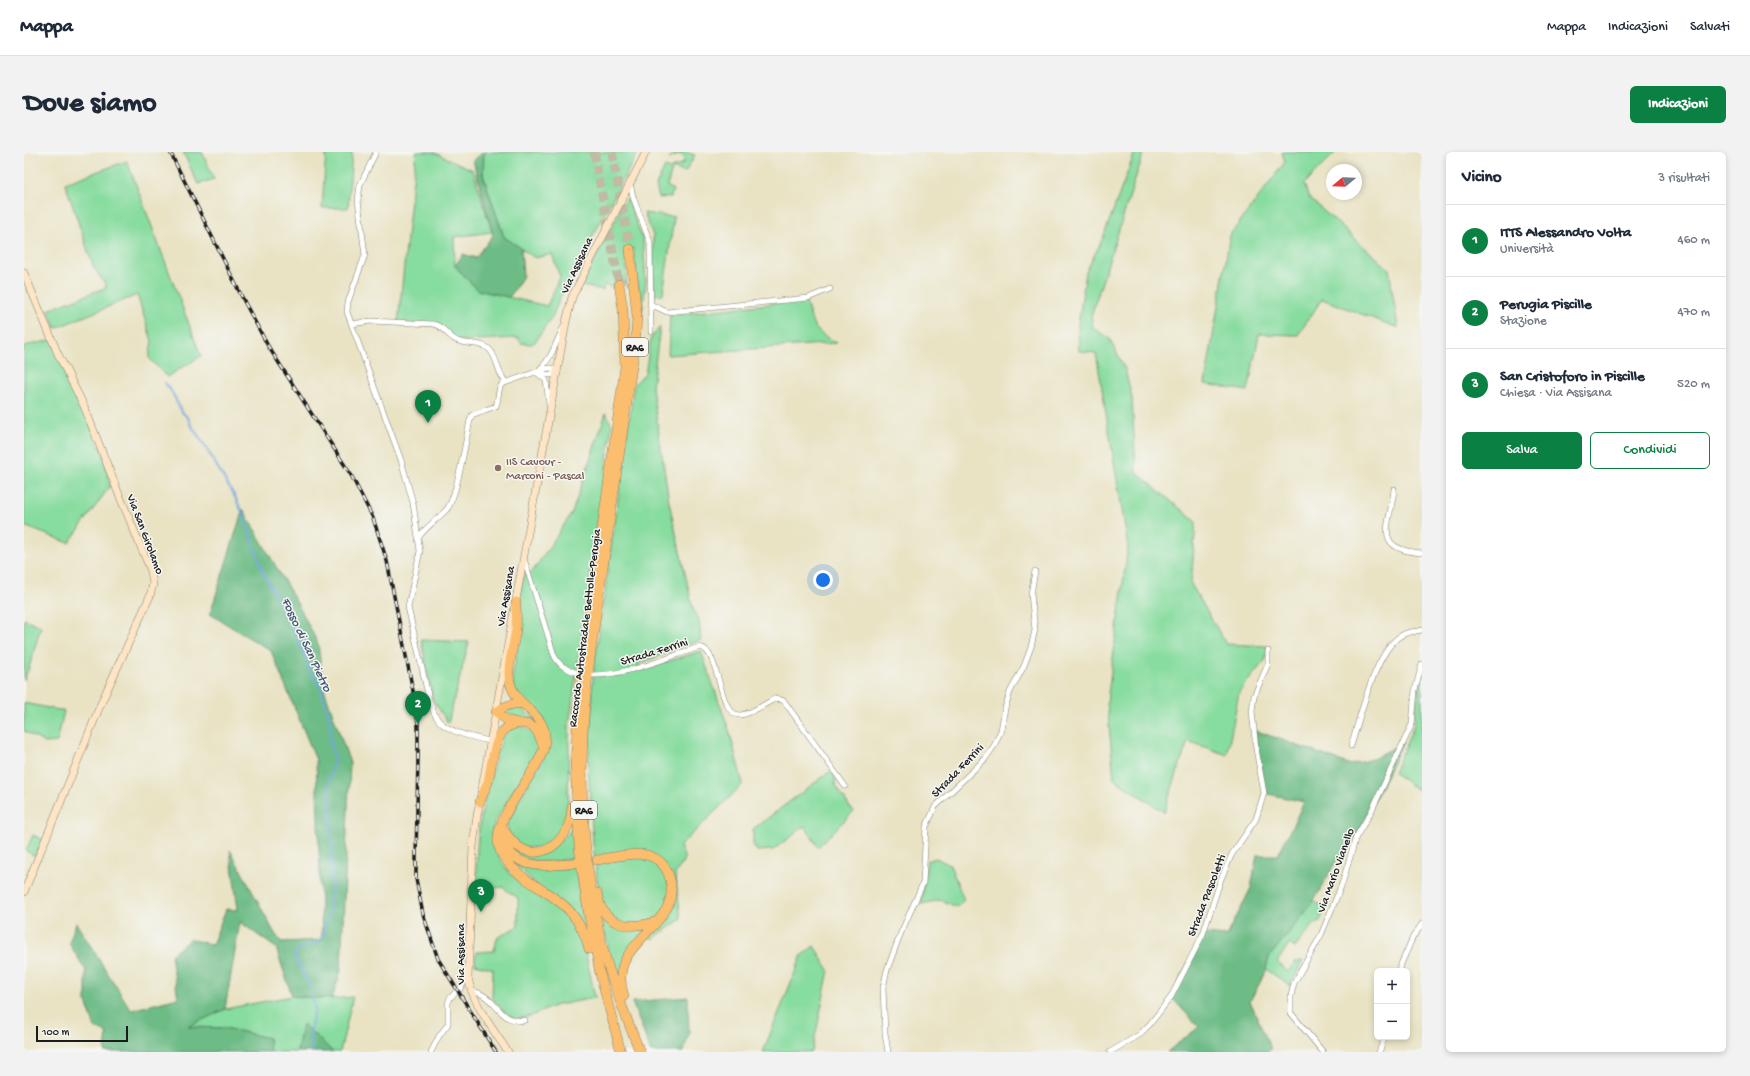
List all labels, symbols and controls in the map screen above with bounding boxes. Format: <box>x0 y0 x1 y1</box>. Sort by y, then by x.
text: Mappa <box>20 16 73 39</box>
text: Mappa <box>1547 19 1586 36</box>
text: Indicazioni <box>1608 19 1668 36</box>
text: Salvati <box>1690 19 1730 36</box>
button: Indicazioni <box>1630 86 1726 123</box>
text: Dove siamo <box>24 88 157 121</box>
north arrow <box>1326 164 1362 200</box>
text: Vicino <box>1462 168 1502 188</box>
text: 3 risultati <box>1658 171 1710 186</box>
text: ITTS Alessandro Volta <box>1500 224 1631 242</box>
text: 1 <box>1472 233 1478 248</box>
text: 460 m <box>1678 233 1710 248</box>
street label: Via Assisana <box>558 235 597 297</box>
text: Università <box>1500 242 1554 257</box>
text: Perugia Piscille <box>1500 296 1592 314</box>
text: 2 <box>1472 305 1478 320</box>
text: 470 m <box>1677 305 1710 320</box>
text: Stazione <box>1500 314 1547 329</box>
road number: RA6 <box>622 338 648 356</box>
text: San Cristoforo in Piscille <box>1500 368 1645 386</box>
text: 3 <box>1472 377 1478 392</box>
text: 520 m <box>1677 377 1710 392</box>
text: Chiesa · Via Assisana <box>1500 386 1612 401</box>
pin: 1 <box>415 390 441 423</box>
button: Salva <box>1462 432 1582 469</box>
button: Condividi <box>1590 432 1710 469</box>
place label: IIS Cavour - Marconi - Pascal <box>506 456 585 484</box>
marker: IIS Cavour - Marconi - Pascal <box>493 463 503 473</box>
street label: Via San Girolamo <box>122 492 166 577</box>
street label: Raccordo Autostradale Bettolle-Perugia <box>567 528 605 728</box>
street label: Via Assisana <box>495 565 519 628</box>
your location <box>813 570 833 590</box>
water label: Fosso di San Pietro <box>277 596 335 696</box>
street label: Strada Ferrini <box>619 636 690 670</box>
pin: 2 <box>405 691 431 724</box>
street label: Strada Ferrini <box>929 741 988 801</box>
road number: RA6 <box>571 801 597 819</box>
street label: Via Mario Vianello <box>1315 826 1359 916</box>
street label: Strada Pascoletti <box>1186 852 1230 939</box>
pin: 3 <box>468 879 494 912</box>
street label: Via Assisana <box>455 923 469 985</box>
map controls <box>1374 968 1410 1040</box>
button: + <box>1374 968 1410 1004</box>
button: − <box>1374 1004 1410 1040</box>
scale bar <box>36 1024 128 1043</box>
text: 100 m <box>42 1027 69 1039</box>

